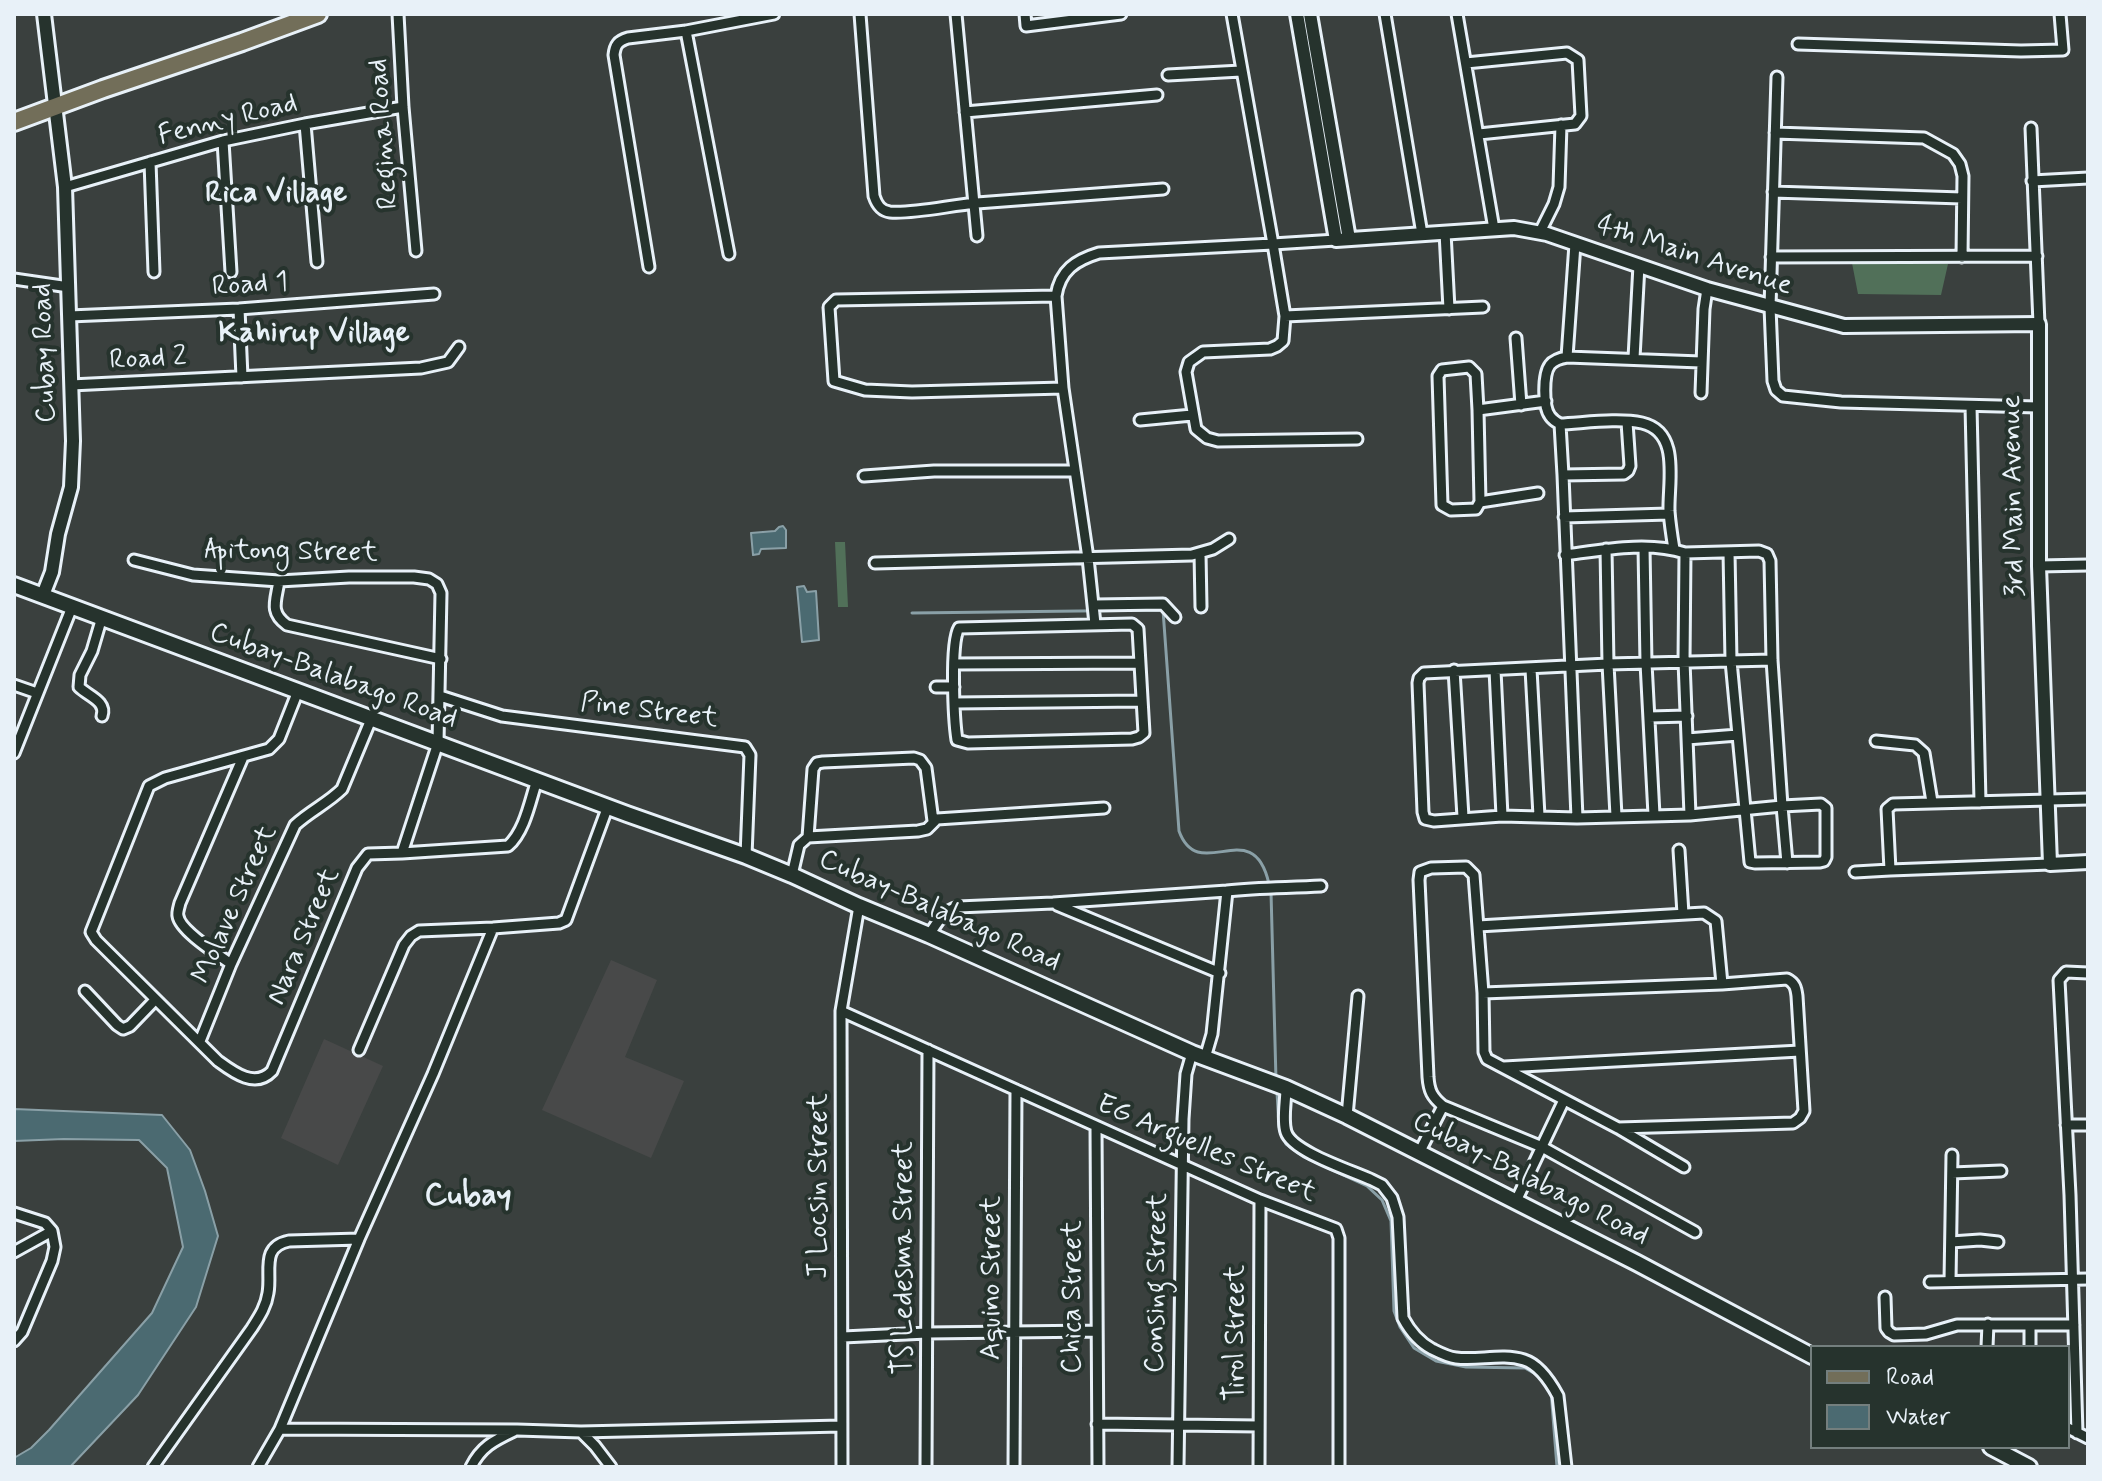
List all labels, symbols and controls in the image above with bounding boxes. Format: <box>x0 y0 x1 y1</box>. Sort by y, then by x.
street label: Regina Road <box>363 57 407 211</box>
street label: Fenny Road <box>155 88 301 154</box>
district label: Rica Village <box>205 177 347 213</box>
street label: 4th Main Avenue <box>1592 210 1796 304</box>
street label: Road 1 <box>211 267 289 305</box>
street label: Cubay Road <box>27 283 65 423</box>
district label: Kahirup Village <box>218 317 410 353</box>
street label: Road 2 <box>109 341 187 379</box>
street label: 3rd Main Avenue <box>1996 395 2034 597</box>
street label: Apitong Street <box>204 535 378 571</box>
street label: Cubay-Balabago Road <box>205 617 461 737</box>
street label: Pine Street <box>578 687 720 737</box>
street label: Molave Street <box>186 821 286 989</box>
street label: Cubay-Balabago Road <box>813 844 1065 980</box>
street label: Nara Street <box>261 864 349 1010</box>
street label: EG Arguelles Street <box>1091 1089 1321 1211</box>
street label: J Locsin Street <box>803 1093 837 1279</box>
street label: Cubay-Balabago Road <box>1406 1106 1654 1254</box>
street label: TS Ledesma Street <box>888 1141 922 1375</box>
district label: Cubay <box>424 1178 512 1216</box>
street label: Consing Street <box>1140 1193 1176 1373</box>
street label: Aquino Street <box>976 1196 1010 1360</box>
street label: Chica Street <box>1057 1220 1091 1374</box>
street label: Tirol Street <box>1220 1265 1254 1401</box>
legend <box>1810 1345 2070 1449</box>
text: Road <box>1886 1362 1934 1393</box>
text: Water <box>1886 1402 1950 1433</box>

